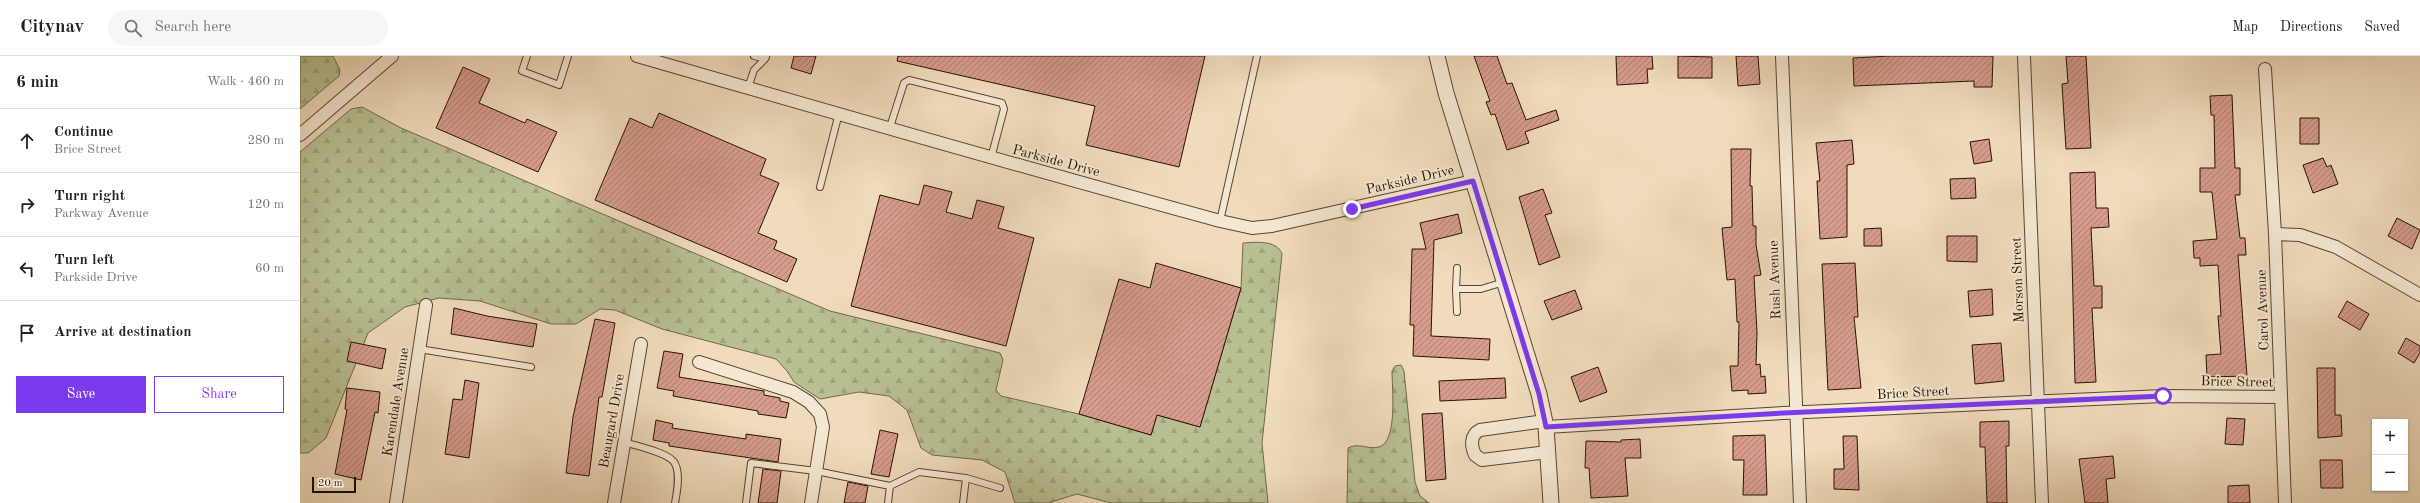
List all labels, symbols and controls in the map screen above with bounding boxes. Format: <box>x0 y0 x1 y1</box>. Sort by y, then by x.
search box <box>108 10 388 46</box>
icon: search <box>122 17 144 39</box>
text: Citynav <box>20 18 84 37</box>
text: Search here <box>154 20 231 35</box>
text: Map <box>2232 20 2258 34</box>
text: Directions <box>2280 20 2342 34</box>
text: Saved <box>2364 20 2400 34</box>
text: 6 min <box>16 74 59 91</box>
text: Walk · 460 m <box>207 75 284 88</box>
text: Continue <box>54 125 113 140</box>
icon: ahead <box>16 130 38 152</box>
text: 280 m <box>247 134 284 147</box>
text: Brice Street <box>54 143 122 156</box>
street label: Parkside Drive <box>1011 143 1101 179</box>
street label: Parkside Drive <box>1365 163 1455 197</box>
text: Turn right <box>54 189 125 204</box>
icon: right <box>16 194 38 216</box>
text: 120 m <box>247 198 284 211</box>
route end <box>1343 200 1361 218</box>
text: Parkway Avenue <box>54 207 148 220</box>
street label: Morson Street <box>2009 237 2026 323</box>
street label: Rush Avenue <box>1767 240 1783 320</box>
text: Turn left <box>54 253 114 268</box>
icon: left <box>16 258 38 280</box>
text: 60 m <box>255 262 284 275</box>
street label: Carol Avenue <box>2255 269 2271 351</box>
text: Parkside Drive <box>54 271 138 284</box>
icon: arrive <box>16 322 38 344</box>
text: Arrive at destination <box>54 325 192 340</box>
street label: Karendale Avenue <box>380 347 412 457</box>
street label: Beaugard Drive <box>597 373 627 469</box>
street label: Brice Street <box>2201 374 2274 390</box>
button: Save <box>16 376 146 413</box>
button: Share <box>154 376 284 413</box>
street label: Brice Street <box>1876 384 1950 402</box>
route start <box>2154 387 2172 405</box>
map controls <box>2372 419 2408 491</box>
button: + <box>2372 419 2408 455</box>
button: − <box>2372 455 2408 491</box>
scale bar <box>312 475 356 494</box>
text: 20 m <box>318 478 343 489</box>

